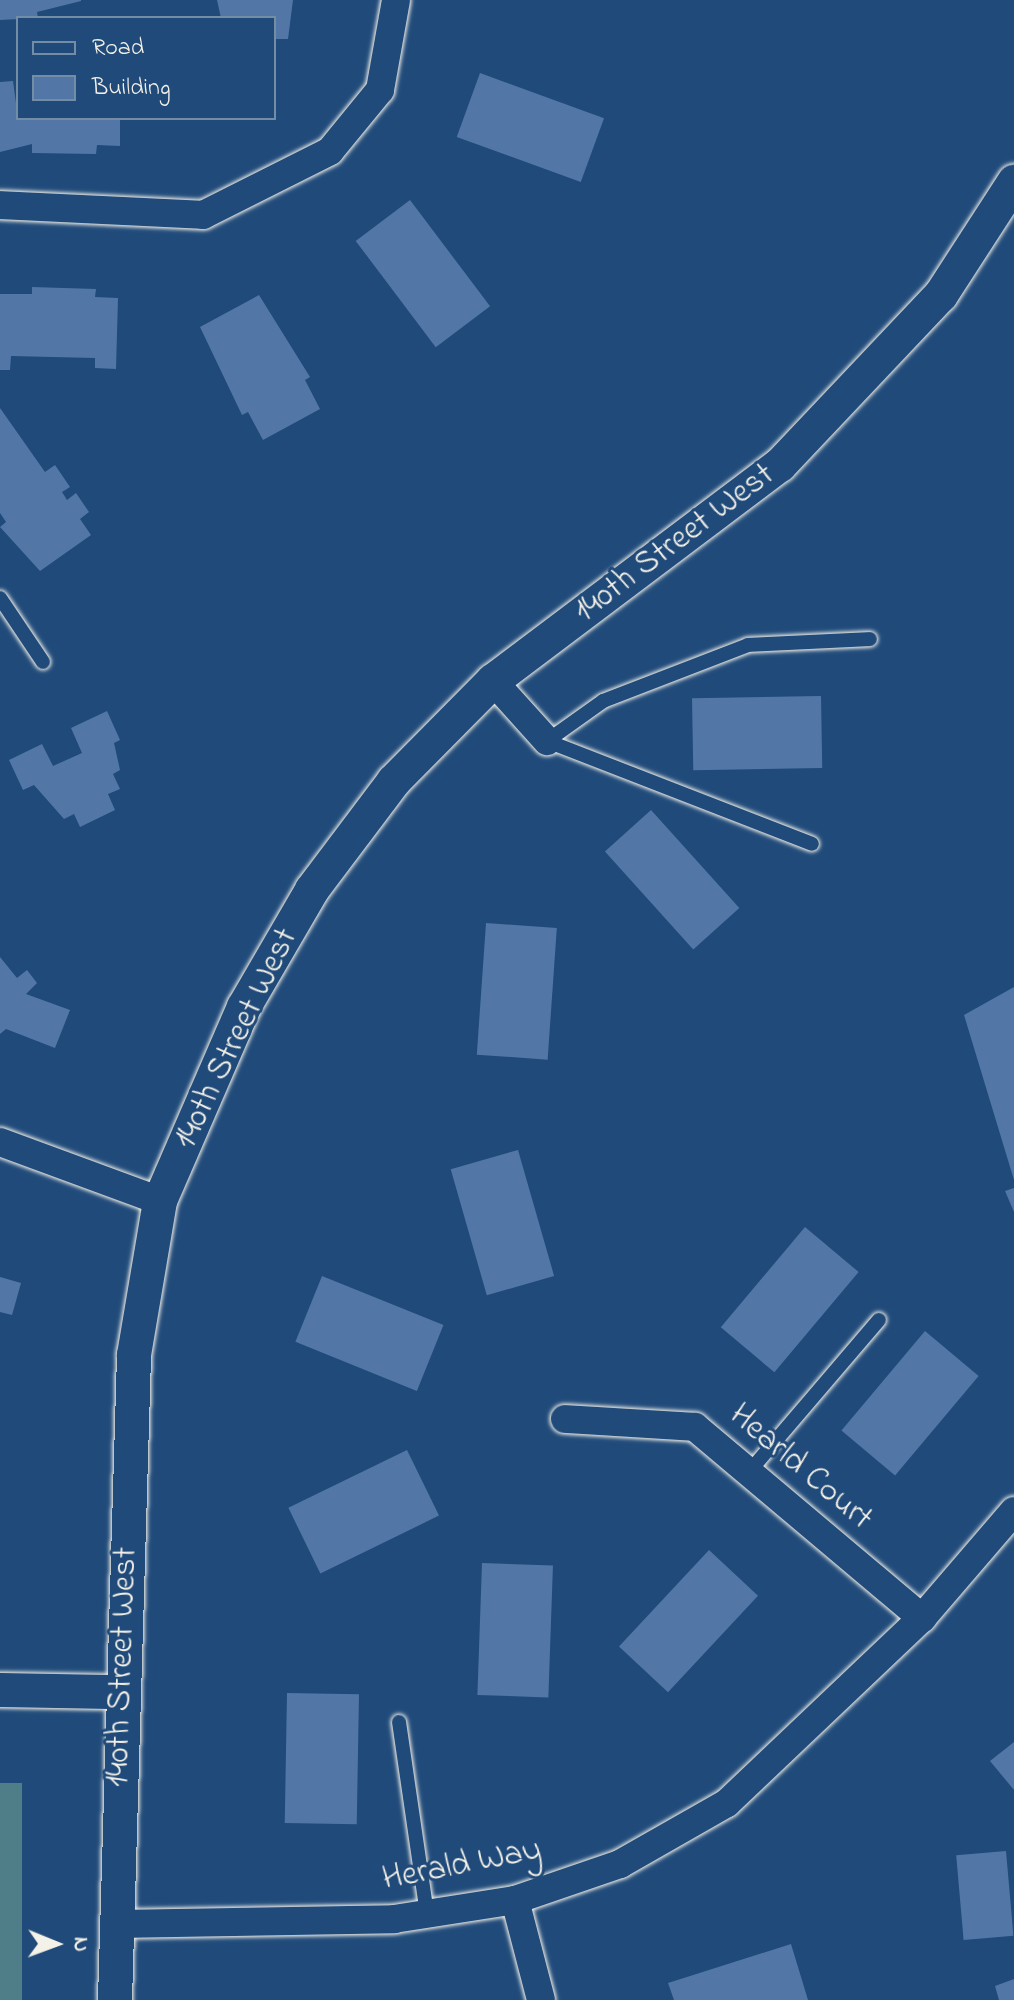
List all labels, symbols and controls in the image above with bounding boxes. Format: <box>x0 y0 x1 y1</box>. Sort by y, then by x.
legend <box>16 16 276 120</box>
text: Road <box>92 31 144 66</box>
text: Building <box>92 71 171 106</box>
street label: 140th Street West <box>567 455 783 633</box>
street label: 140th Street West <box>166 922 308 1156</box>
street label: Hearld Court <box>720 1396 880 1540</box>
street label: 140th Street West <box>98 1546 148 1788</box>
street label: Herald Way <box>379 1831 545 1901</box>
north arrow <box>16 1904 96 1984</box>
text: N <box>64 1937 96 1952</box>

